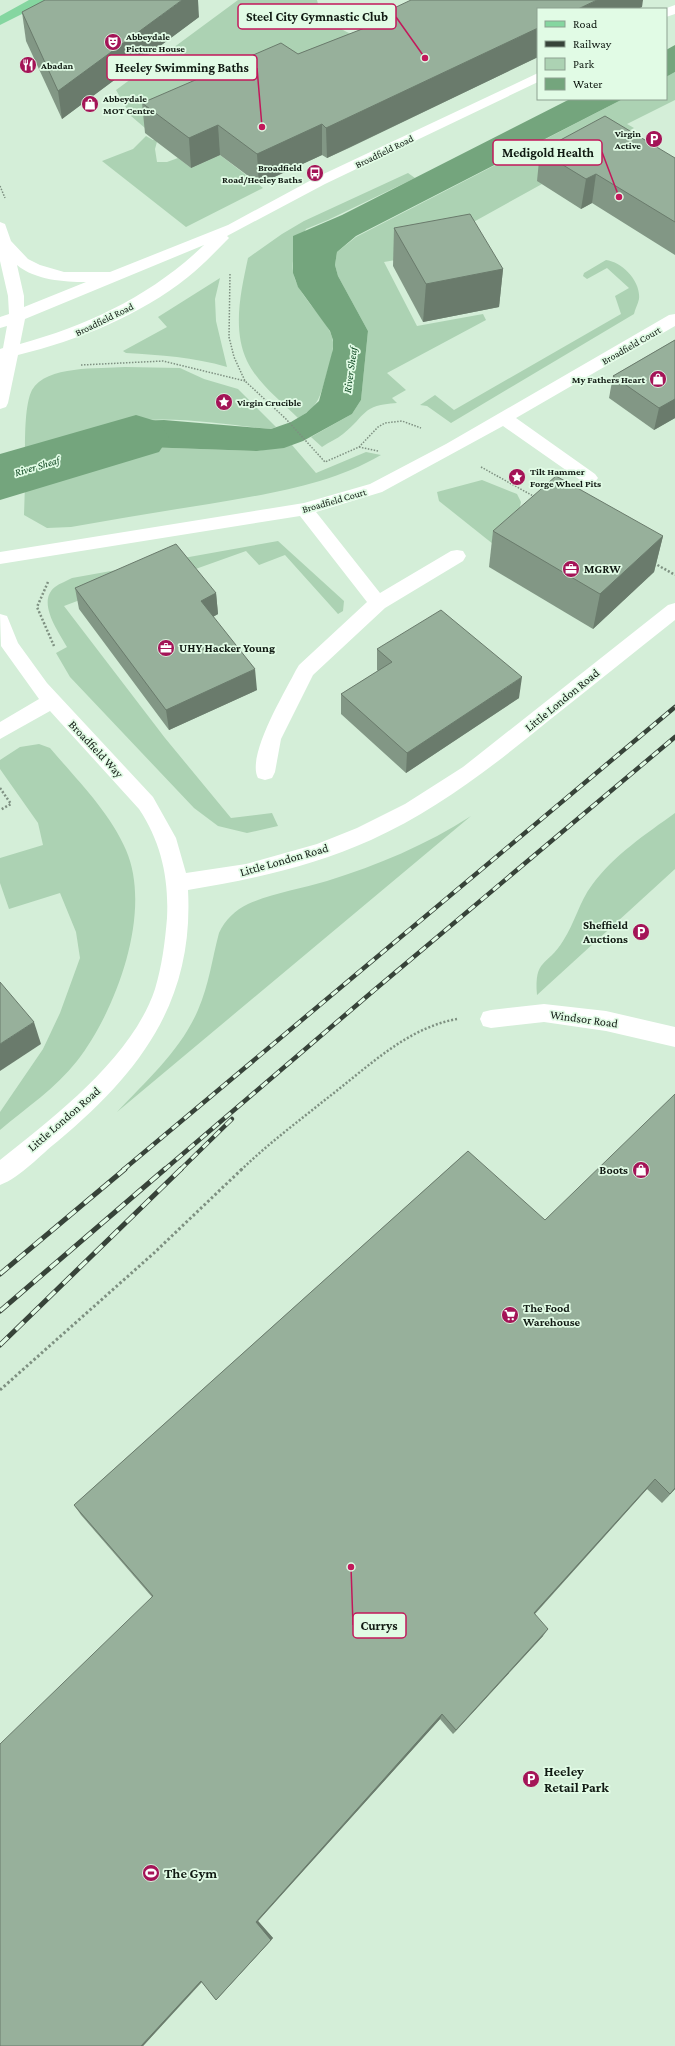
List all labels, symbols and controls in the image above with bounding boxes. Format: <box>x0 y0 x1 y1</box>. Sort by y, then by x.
callout: Steel City Gymnastic Club <box>238 4 396 29</box>
legend <box>537 8 667 100</box>
text: Steel City Gymnastic Club <box>246 9 388 24</box>
text: Road <box>573 17 598 31</box>
place label: Abbeydale Picture House <box>125 31 185 54</box>
theatre icon: Abbeydale Picture House <box>103 32 123 52</box>
text: Railway <box>573 37 612 51</box>
restaurant icon: Abadan <box>18 55 38 75</box>
callout: Heeley Swimming Baths <box>107 55 257 80</box>
text: Park <box>573 57 595 71</box>
place label: Abadan <box>40 60 74 71</box>
text: Heeley Swimming Baths <box>115 60 249 75</box>
text: Water <box>573 77 603 91</box>
place label: Abbeydale MOT Centre <box>102 93 155 116</box>
shop icon: Abbeydale MOT Centre <box>80 94 100 114</box>
place label: Virgin Active <box>614 128 641 151</box>
parking icon: Virgin Active <box>644 129 664 149</box>
street label: Broadfield Road <box>353 132 416 170</box>
callout: Medigold Health <box>493 140 602 165</box>
text: Medigold Health <box>502 145 595 160</box>
place label: Broadfield Road/Heeley Baths <box>222 162 303 185</box>
bus stop icon: Broadfield Road/Heeley Baths <box>305 163 325 183</box>
street label: Broadfield Road <box>73 300 136 338</box>
street label: Broadfield Court <box>600 324 663 367</box>
water label: River Sheaf <box>341 344 360 394</box>
shop icon: My Fathers Heart <box>648 369 668 389</box>
place label: My Fathers Heart <box>572 374 645 385</box>
place icon: Virgin Crucible <box>214 392 234 412</box>
place label: Virgin Crucible <box>236 397 302 408</box>
water label: River Sheaf <box>13 453 63 479</box>
place label: Tilt Hammer Forge Wheel Pits <box>530 466 601 489</box>
place icon: Tilt Hammer Forge Wheel Pits <box>507 467 527 487</box>
street label: Broadfield Court <box>301 486 368 515</box>
office icon: MGRW <box>561 559 581 579</box>
place label: MGRW <box>584 562 621 576</box>
office icon: UHY Hacker Young <box>156 638 176 658</box>
place label: UHY Hacker Young <box>179 641 275 655</box>
street label: Little London Road <box>522 665 602 734</box>
street label: Broadfield Way <box>66 717 126 781</box>
street label: Little London Road <box>238 840 331 879</box>
place label: Sheffield Auctions <box>582 918 628 946</box>
parking icon: Sheffield Auctions <box>631 922 651 942</box>
street label: Windsor Road <box>549 1007 619 1031</box>
street label: Little London Road <box>25 1083 104 1154</box>
shop icon: Boots <box>631 1160 651 1180</box>
place label: Boots <box>599 1163 628 1177</box>
place label: The Food Warehouse <box>522 1301 581 1329</box>
supermarket icon: The Food Warehouse <box>500 1305 520 1325</box>
callout: Currys <box>353 1613 406 1638</box>
text: Currys <box>360 1618 398 1633</box>
place label: Heeley Retail Park <box>544 1763 609 1795</box>
parking icon: Heeley Retail Park <box>521 1769 541 1789</box>
sports icon: The Gym <box>141 1863 161 1883</box>
place label: The Gym <box>164 1865 217 1881</box>

